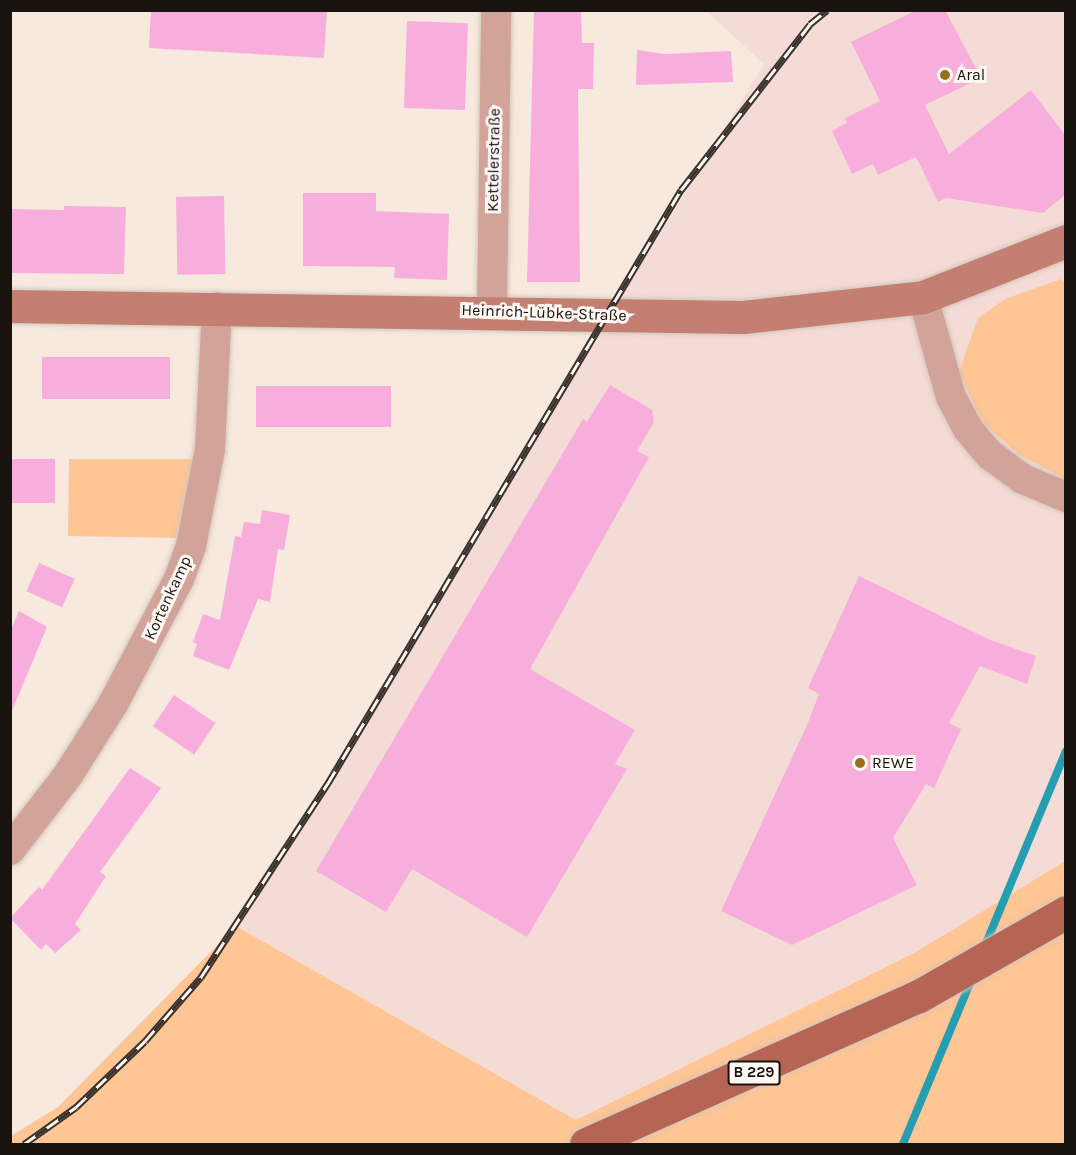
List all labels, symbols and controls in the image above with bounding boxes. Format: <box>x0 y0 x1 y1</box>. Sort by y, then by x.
place label: Aral <box>957 65 985 85</box>
marker: Aral <box>938 68 952 82</box>
street label: Kettelerstraße <box>483 108 505 212</box>
street label: Heinrich-Lübke-Straße <box>461 301 627 325</box>
street label: Kortenkamp <box>140 553 196 643</box>
place label: REWE <box>872 753 914 773</box>
marker: REWE <box>853 756 867 770</box>
road number: B 229 <box>727 1061 781 1085</box>

